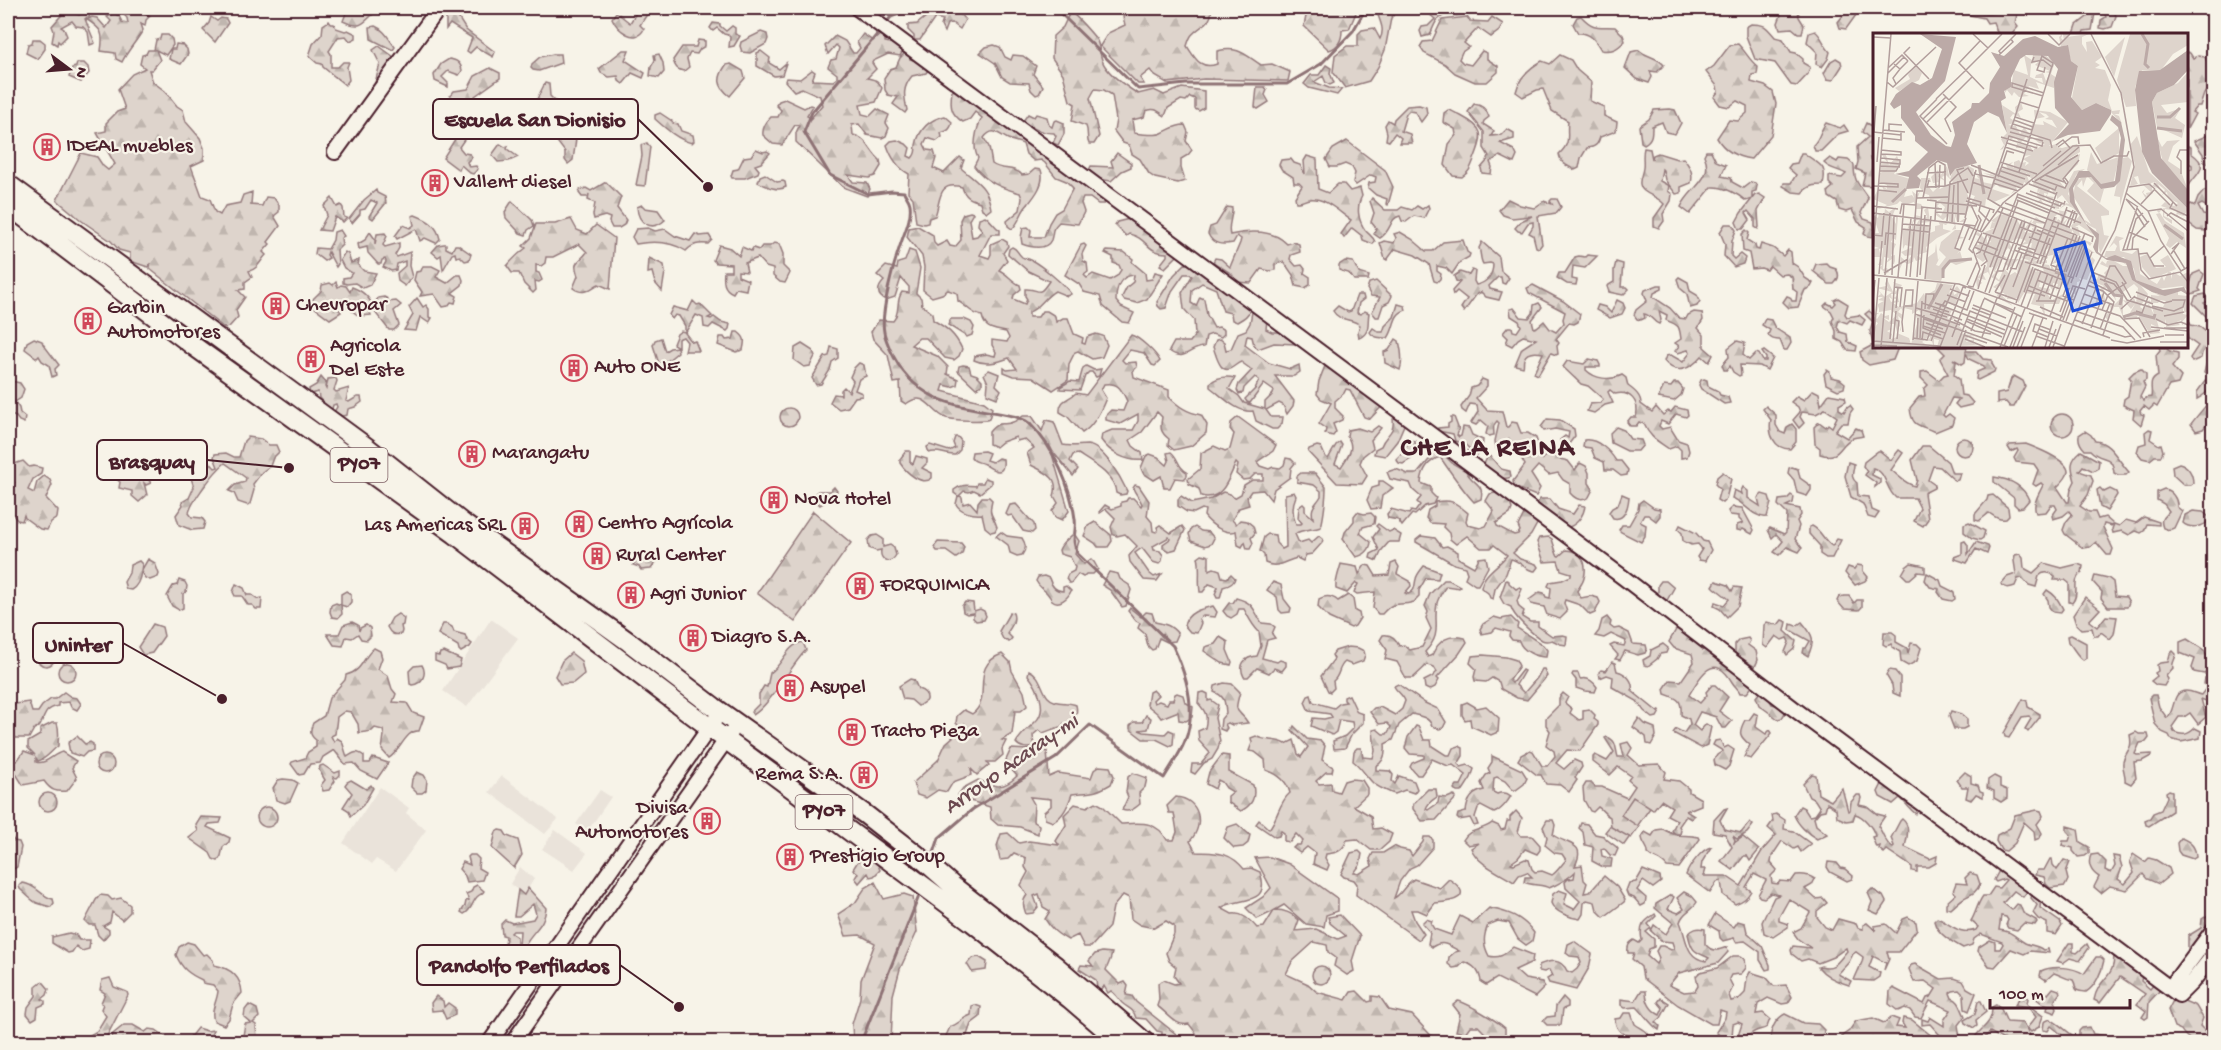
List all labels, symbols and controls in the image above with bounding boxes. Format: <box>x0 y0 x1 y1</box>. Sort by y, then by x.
inset map <box>1873 33 2188 348</box>
north arrow <box>39 39 99 99</box>
text: N <box>69 65 91 80</box>
callout: Escuela San Dionisio <box>433 99 638 139</box>
text: Escuela San Dionisio <box>444 109 626 135</box>
building icon: IDEAL muebles <box>32 132 62 162</box>
place label: IDEAL muebles <box>66 135 194 160</box>
building icon: Vallent diesel <box>420 168 450 198</box>
place label: Vallent diesel <box>453 171 572 196</box>
building icon: Chevropar <box>261 291 291 321</box>
place label: Chevropar <box>296 294 388 319</box>
place label: Garbin Automotores <box>107 297 221 346</box>
building icon: Garbin Automotores <box>73 306 103 336</box>
place label: Agricola Del Este <box>328 335 406 384</box>
building icon: Agricola Del Este <box>296 344 326 374</box>
building icon: Auto ONE <box>559 353 589 383</box>
place label: Auto ONE <box>594 356 681 381</box>
district label: CHE LA REINA <box>1401 434 1576 466</box>
building icon: Marangatu <box>457 439 487 469</box>
callout: Brasquay <box>97 440 207 480</box>
place label: Marangatu <box>492 442 589 467</box>
road number: PY07 <box>330 448 388 482</box>
text: Brasquay <box>108 451 195 477</box>
building icon: Nova Hotel <box>759 485 789 515</box>
place label: Nova Hotel <box>794 488 891 513</box>
building icon: Centro Agrícola <box>564 509 594 539</box>
building icon: Las Americas SRL <box>510 511 540 541</box>
place label: Centro Agrícola <box>598 512 734 537</box>
place label: Las Americas SRL <box>364 514 507 539</box>
building icon: Rural Center <box>582 541 612 571</box>
place label: Rural Center <box>616 544 726 569</box>
building icon: FORQUIMICA <box>845 571 875 601</box>
place label: FORQUIMICA <box>879 574 991 599</box>
building icon: Agri Junior <box>616 580 646 610</box>
place label: Agri Junior <box>650 583 747 608</box>
callout: Uninter <box>33 623 123 663</box>
building icon: Diagro S.A. <box>678 623 708 653</box>
place label: Diagro S.A. <box>710 626 812 651</box>
text: Uninter <box>45 634 113 660</box>
building icon: Asupel <box>775 673 805 703</box>
place label: Asupel <box>810 676 866 701</box>
water label: Arroyo Acaray-mi <box>940 708 1086 821</box>
building icon: Tracto Pieza <box>837 717 867 747</box>
place label: Tracto Pieza <box>871 720 980 745</box>
building icon: Rema S.A. <box>849 760 879 790</box>
place label: Rema S.A. <box>755 763 844 788</box>
road number: PY07 <box>796 795 852 829</box>
place label: Divisa Automotores <box>575 797 689 846</box>
building icon: Divisa Automotores <box>692 806 722 836</box>
building icon: Prestigio Group <box>775 842 805 872</box>
place label: Prestigio Group <box>809 845 946 870</box>
callout: Pandolfo Perfilados <box>417 945 620 985</box>
text: Pandolfo Perfilados <box>428 955 611 981</box>
scale bar <box>1990 972 2130 1010</box>
text: 100 m <box>1998 985 2044 1006</box>

